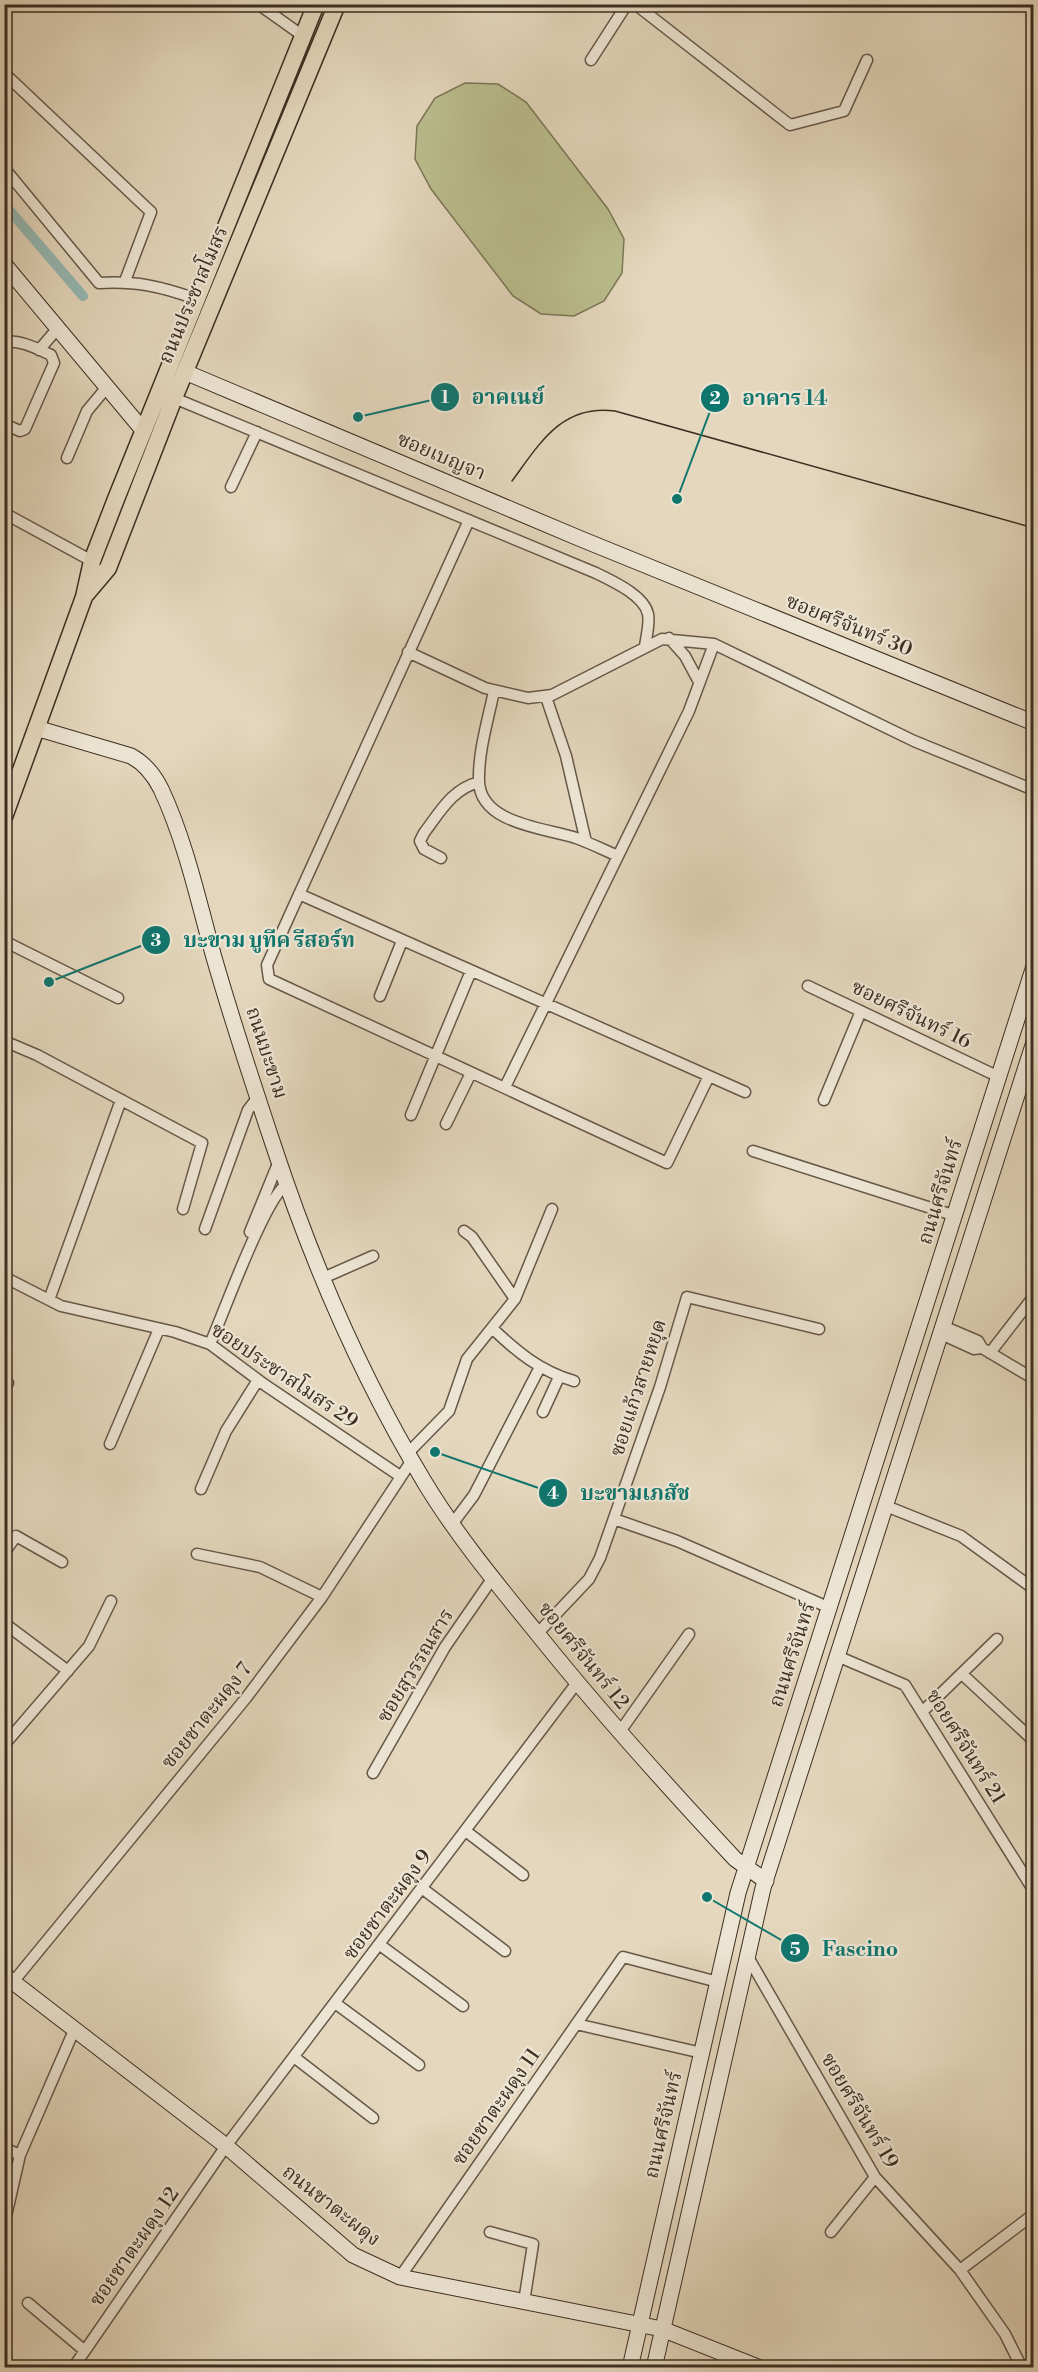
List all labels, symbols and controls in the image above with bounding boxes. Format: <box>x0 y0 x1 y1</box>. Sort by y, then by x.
street label: ถนนประชาสโมสร <box>151 221 234 368</box>
callout: อาคเนย์ <box>430 377 556 416</box>
callout: อาคาร 14 <box>700 379 840 418</box>
text: อาคเนย์ <box>472 385 545 411</box>
text: 1 <box>441 386 450 409</box>
text: อาคาร 14 <box>742 386 828 412</box>
text: 2 <box>709 387 721 410</box>
street label: ซอยเบญจา <box>393 427 489 487</box>
street label: ซอยศรีจันทร์ 30 <box>782 589 916 663</box>
callout: บะขาม บูทีค รีสอร์ท <box>141 920 367 959</box>
text: บะขาม บูทีค รีสอร์ท <box>183 928 355 954</box>
text: 3 <box>151 929 162 952</box>
street label: ซอยศรีจันทร์ 16 <box>847 975 975 1055</box>
street label: ถนนบะขาม <box>239 1004 293 1102</box>
street label: ถนนศรีจันทร์ <box>913 1135 969 1248</box>
street label: ซอยประชาสโมสร 29 <box>206 1315 364 1434</box>
street label: ซอยแก้วสายหยุด <box>605 1316 673 1460</box>
callout: บะขามเภสัช <box>538 1473 701 1512</box>
text: บะขามเภสัช <box>580 1481 690 1507</box>
text: 4 <box>547 1482 559 1505</box>
street label: ซอยศรีจันทร์ 12 <box>532 1597 634 1715</box>
street label: ถนนศรีจันทร์ <box>764 1598 822 1711</box>
street label: ซอยสุวรรณสาร <box>372 1604 460 1728</box>
street label: ซอยชาตะผดุง 7 <box>156 1658 258 1774</box>
street label: ซอยศรีจันทร์ 21 <box>920 1685 1010 1809</box>
street label: ซอยชาตะผดุง 9 <box>338 1845 438 1965</box>
callout: Fascino <box>780 1929 910 1968</box>
text: Fascino <box>822 1937 898 1963</box>
text: 5 <box>789 1938 801 1961</box>
street label: ซอยชาตะผดุง 11 <box>447 2043 547 2170</box>
street label: ซอยศรีจันทร์ 19 <box>815 2049 903 2173</box>
street label: ถนนศรีจันทร์ <box>640 2068 689 2181</box>
street label: ถนนชาตะผดุง <box>277 2160 385 2252</box>
street label: ซอยชาตะผดุง 12 <box>85 2182 185 2312</box>

